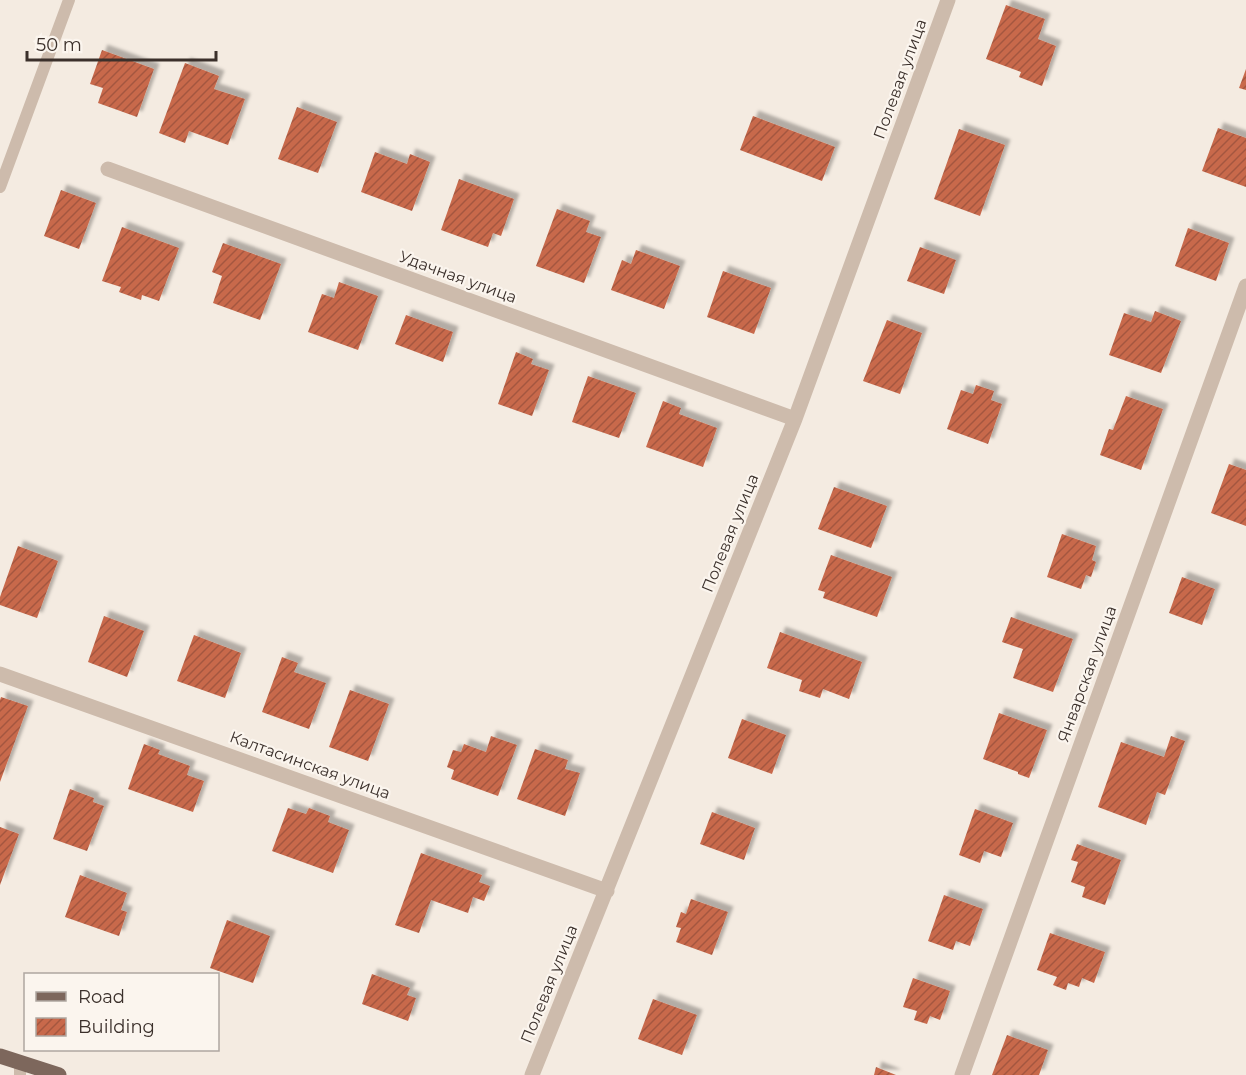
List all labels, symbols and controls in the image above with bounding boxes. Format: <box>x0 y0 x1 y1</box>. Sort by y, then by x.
street label: Полевая улица <box>869 16 931 142</box>
scale bar <box>27 24 216 62</box>
text: 50 m <box>36 34 82 56</box>
street label: Удачная улица <box>397 247 519 307</box>
street label: Полевая улица <box>698 471 762 595</box>
street label: Январская улица <box>1053 603 1121 745</box>
street label: Калтасинская улица <box>227 727 393 803</box>
street label: Полевая улица <box>517 922 581 1046</box>
legend <box>24 973 219 1051</box>
text: Road <box>78 986 125 1008</box>
text: Building <box>78 1016 155 1038</box>

